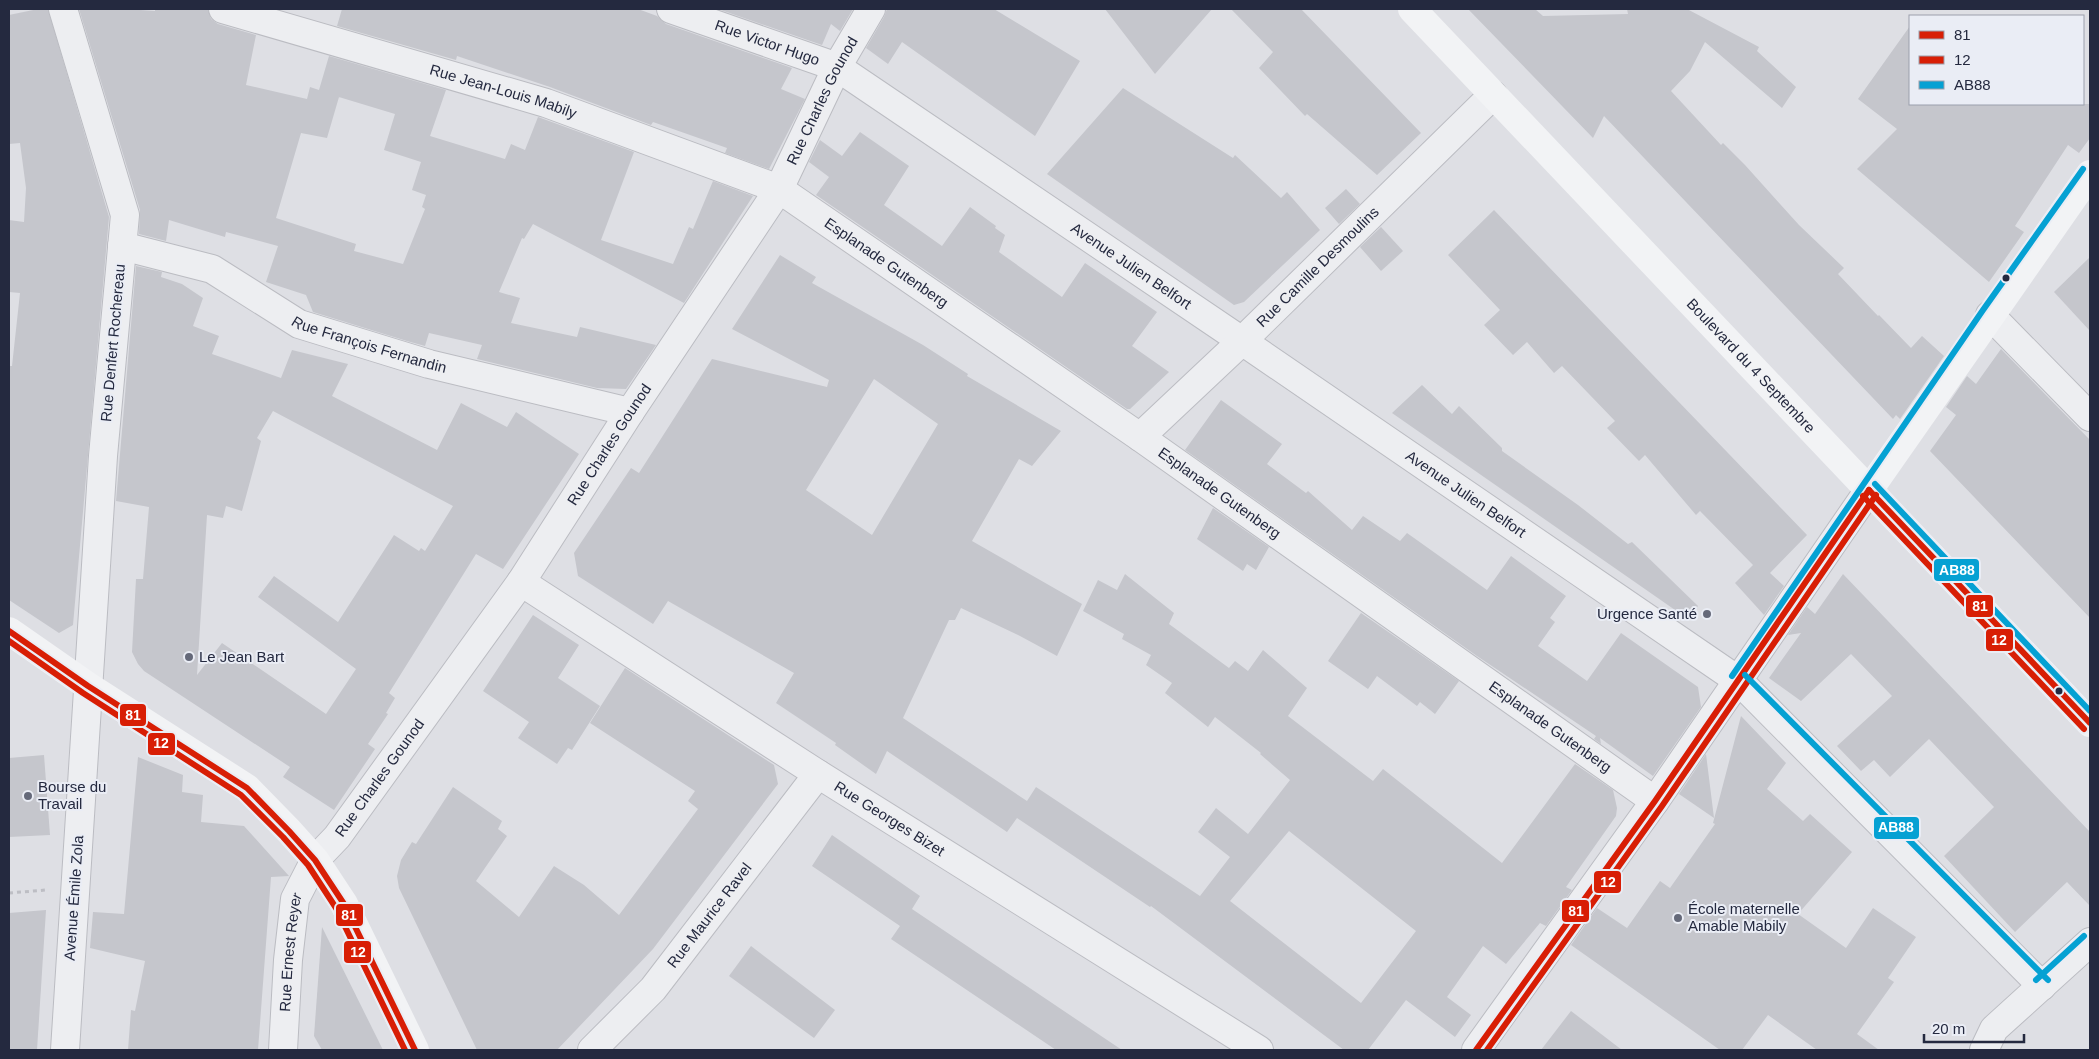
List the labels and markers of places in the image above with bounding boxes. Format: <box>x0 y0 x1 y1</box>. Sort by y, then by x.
unlabelled marker <box>2001 273 2011 283</box>
place label: Urgence Santé <box>1597 605 1697 622</box>
marker: Urgence Santé <box>1701 608 1713 620</box>
place label: Le Jean Bart <box>199 648 285 665</box>
marker: Le Jean Bart <box>183 651 195 663</box>
unlabelled marker <box>2054 686 2064 696</box>
place label: Bourse du Travail <box>38 778 106 812</box>
marker: Bourse du Travail <box>22 790 34 802</box>
place label: École maternelle Amable Mabily <box>1688 900 1800 934</box>
marker: École maternelle Amable Mabily <box>1672 912 1684 924</box>

